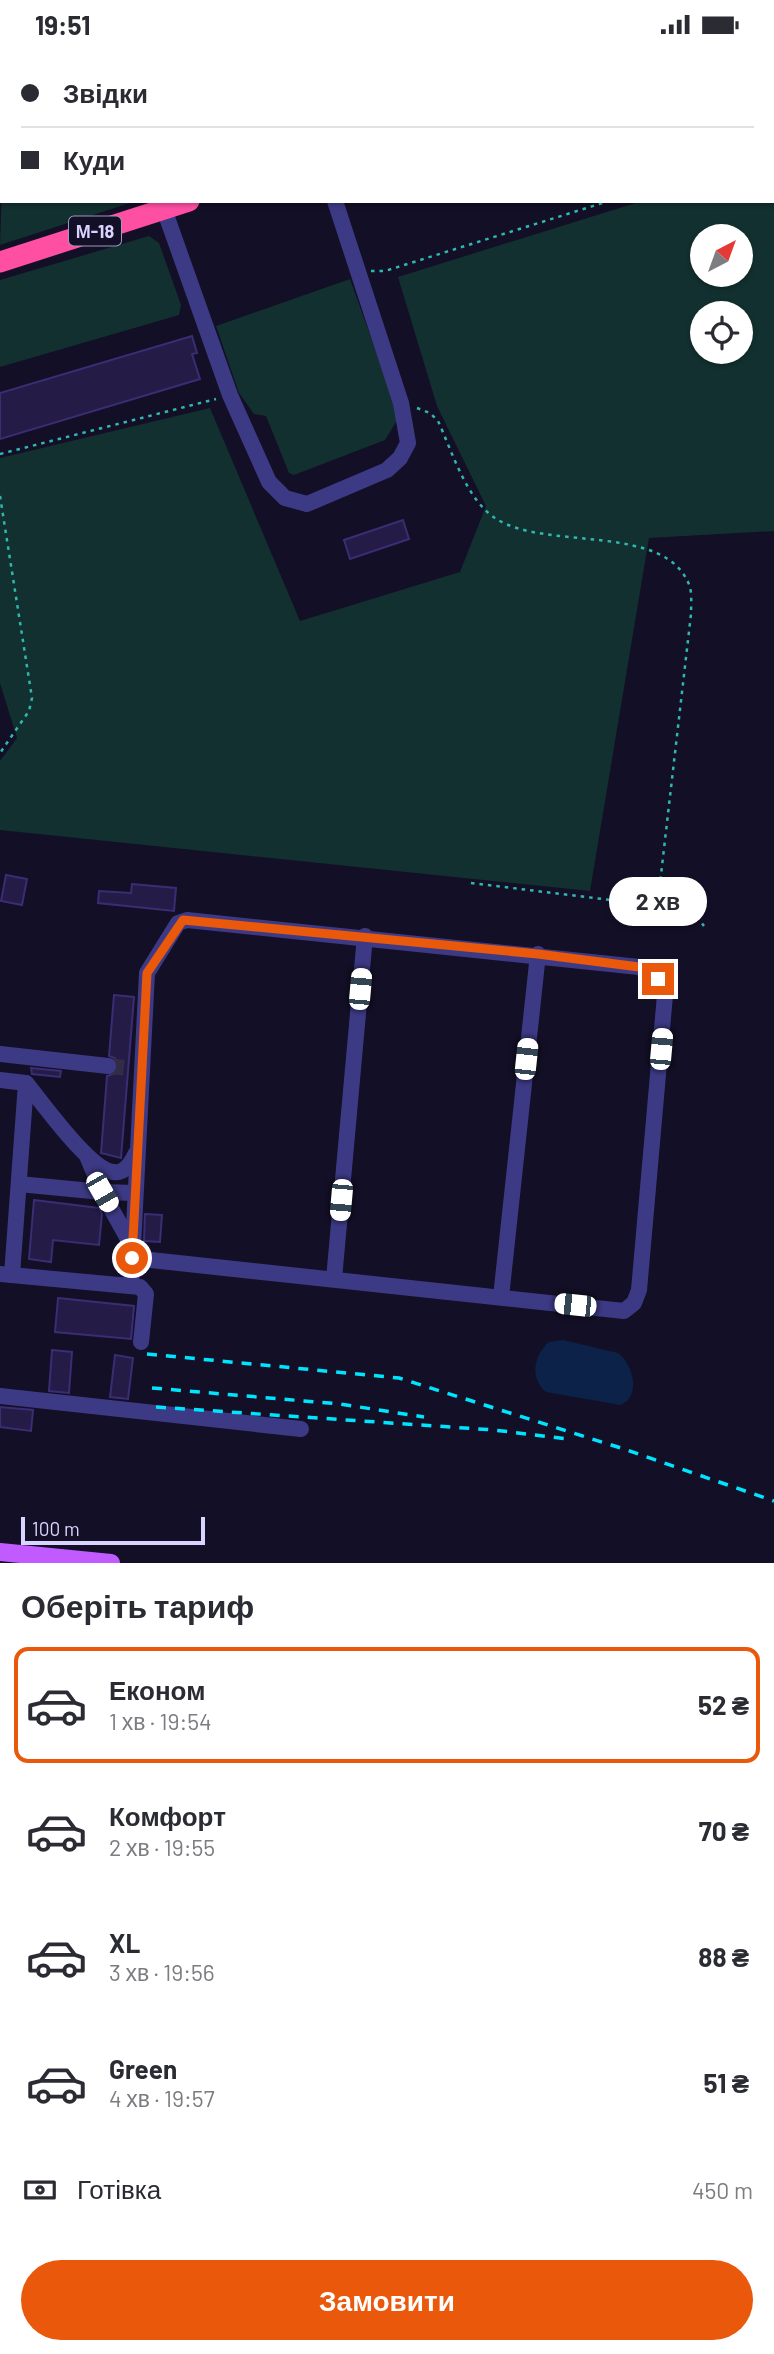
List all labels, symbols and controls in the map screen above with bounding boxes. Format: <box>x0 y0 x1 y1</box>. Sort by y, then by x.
text: 19:51 <box>35 9 90 40</box>
text: Звідки <box>63 77 148 108</box>
text: Куди <box>63 144 125 175</box>
road number: М-18 <box>69 217 121 245</box>
north arrow <box>690 224 752 287</box>
map controls <box>690 224 753 364</box>
button: locate <box>690 301 753 364</box>
callout: 2 хв <box>609 877 707 927</box>
text: 2 хв <box>636 887 680 915</box>
route end <box>642 963 674 995</box>
car <box>348 967 373 1011</box>
car <box>649 1027 674 1071</box>
car <box>514 1037 539 1081</box>
car <box>83 1169 122 1215</box>
car <box>329 1178 354 1222</box>
route start <box>116 1242 148 1274</box>
car <box>554 1292 597 1318</box>
scale bar <box>21 1514 205 1546</box>
text: 100 m <box>32 1517 80 1540</box>
text: Оберіть тариф <box>21 1586 254 1624</box>
icon: car <box>25 1674 88 1737</box>
text: Економ <box>109 1674 205 1705</box>
text: 52 ₴ <box>698 1689 749 1720</box>
text: 1 хв · 19:54 <box>109 1707 212 1735</box>
icon: car <box>25 1800 88 1863</box>
text: Комфорт <box>109 1800 226 1831</box>
text: 70 ₴ <box>699 1815 749 1846</box>
text: 2 хв · 19:55 <box>109 1833 215 1861</box>
icon: car <box>25 1926 88 1989</box>
text: XL <box>109 1927 140 1958</box>
text: 88 ₴ <box>698 1941 749 1972</box>
text: 3 хв · 19:56 <box>109 1958 215 1986</box>
icon: car <box>25 2052 88 2115</box>
text: Green <box>109 2053 177 2084</box>
text: 51 ₴ <box>704 2067 749 2098</box>
text: 4 хв · 19:57 <box>109 2084 215 2112</box>
icon: cash <box>21 2171 59 2209</box>
text: Готівка <box>77 2173 161 2204</box>
text: 450 m <box>692 2176 753 2204</box>
button: Замовити <box>21 2260 753 2340</box>

